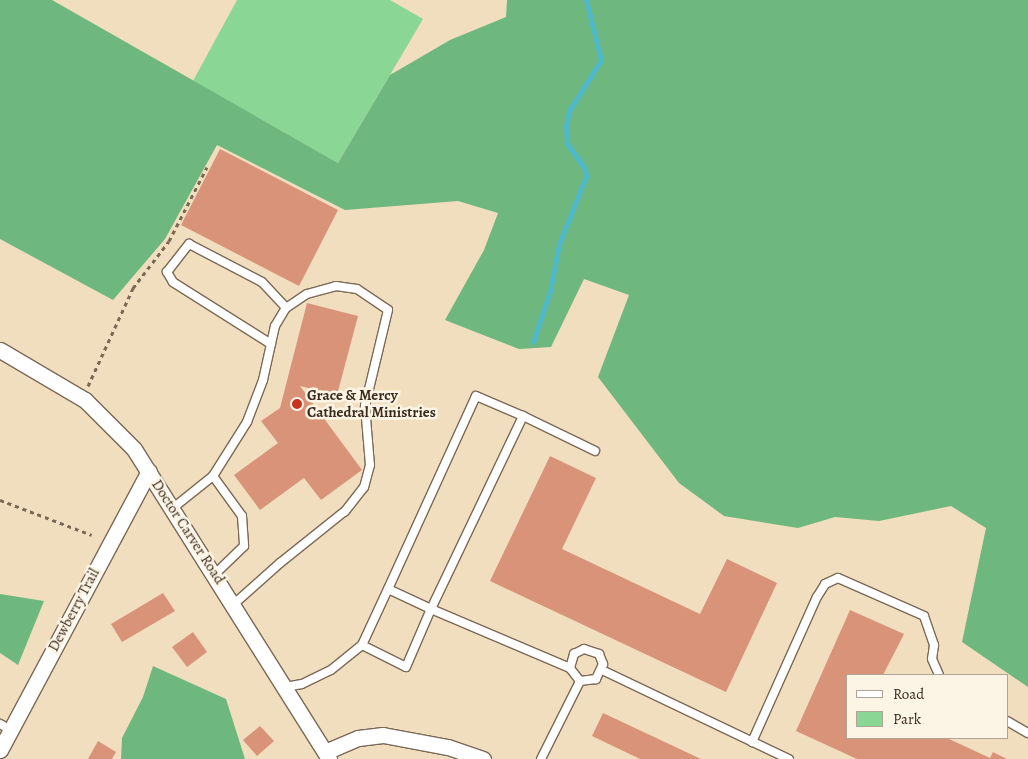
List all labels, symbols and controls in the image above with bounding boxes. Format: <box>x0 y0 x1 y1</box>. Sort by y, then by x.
place label: Grace & Mercy Cathedral Ministries <box>307 386 436 421</box>
marker: Grace & Mercy Cathedral Ministries <box>291 398 303 410</box>
street label: Doctor Carver Road <box>148 476 228 588</box>
street label: Dewberry Trail <box>45 565 103 655</box>
legend <box>846 674 1008 739</box>
text: Road <box>893 684 924 704</box>
text: Park <box>893 709 921 729</box>

